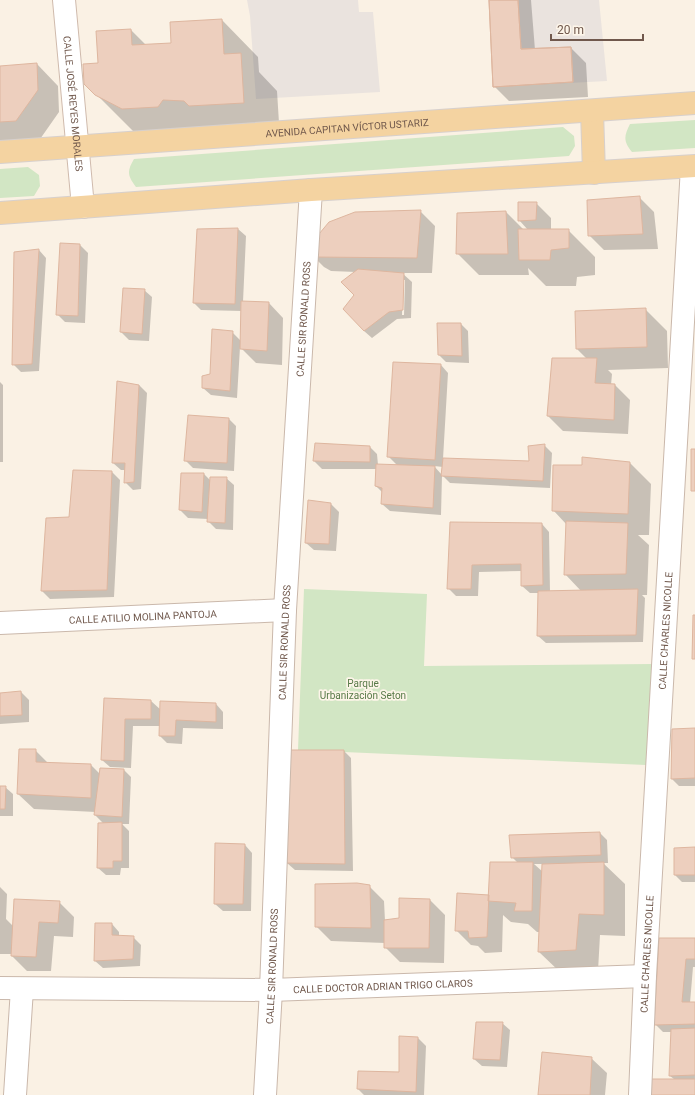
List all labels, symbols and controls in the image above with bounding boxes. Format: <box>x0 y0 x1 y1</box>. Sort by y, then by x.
scale bar <box>551 16 643 42</box>
text: 20 m <box>557 23 584 37</box>
street label: CALLE JOSÉ REYES MORALES <box>62 35 85 172</box>
street label: AVENIDA CAPITAN VÍCTOR USTARIZ <box>265 116 429 139</box>
street label: CALLE SIR RONALD ROSS <box>294 261 312 377</box>
street label: CALLE CHARLES NICOLLE <box>656 571 674 690</box>
street label: CALLE SIR RONALD ROSS <box>276 584 292 700</box>
street label: CALLE ATILIO MOLINA PANTOJA <box>69 608 217 625</box>
park label: Parque Urbanización Seton <box>320 678 406 701</box>
street label: CALLE CHARLES NICOLLE <box>638 895 655 1013</box>
street label: CALLE SIR RONALD ROSS <box>264 908 280 1024</box>
street label: CALLE DOCTOR ADRIAN TRIGO CLAROS <box>293 977 473 995</box>

